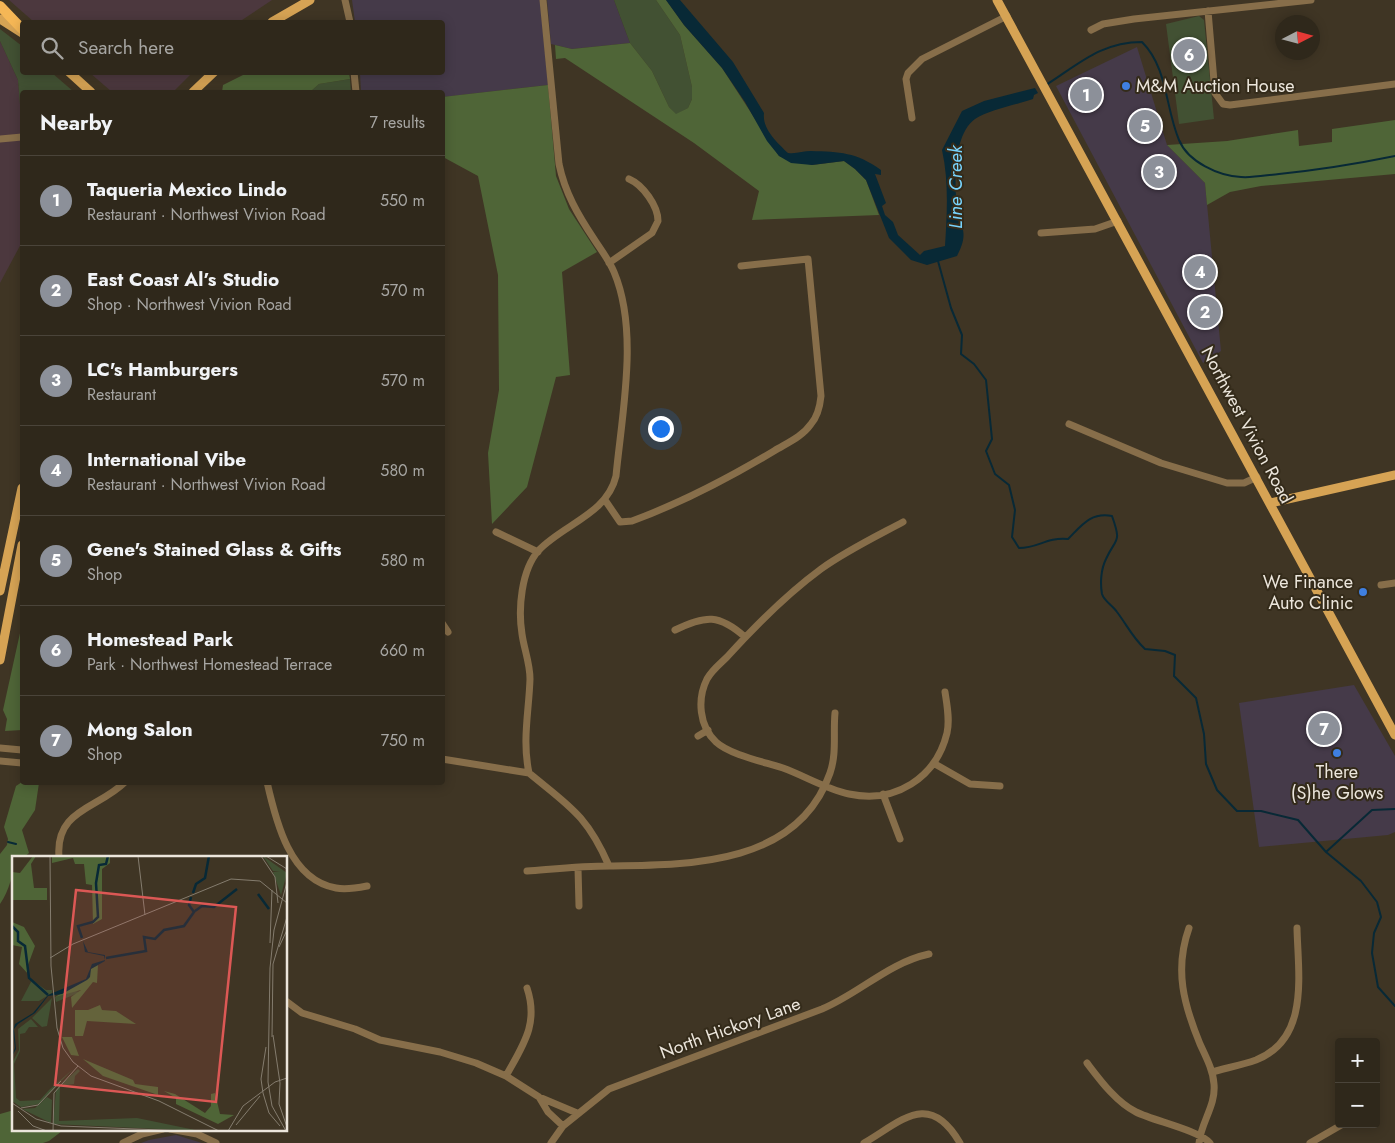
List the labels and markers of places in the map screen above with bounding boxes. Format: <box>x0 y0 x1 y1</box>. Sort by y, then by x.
pin: 6 <box>1173 36 1205 74</box>
place label: M&M Auction House <box>1136 73 1295 99</box>
pin: 1 <box>1070 76 1102 114</box>
marker: M&M Auction House <box>1120 80 1132 92</box>
pin: 5 <box>1129 107 1161 145</box>
pin: 3 <box>1143 153 1175 191</box>
pin: 4 <box>1184 253 1216 291</box>
pin: 2 <box>1189 293 1221 331</box>
place label: We Finance Auto Clinic <box>1263 569 1353 616</box>
marker: We Finance Auto Clinic <box>1357 586 1369 598</box>
pin: 7 <box>1308 710 1340 748</box>
marker: There (S)he Glows <box>1331 747 1343 759</box>
place label: There (S)he Glows <box>1291 759 1383 806</box>

